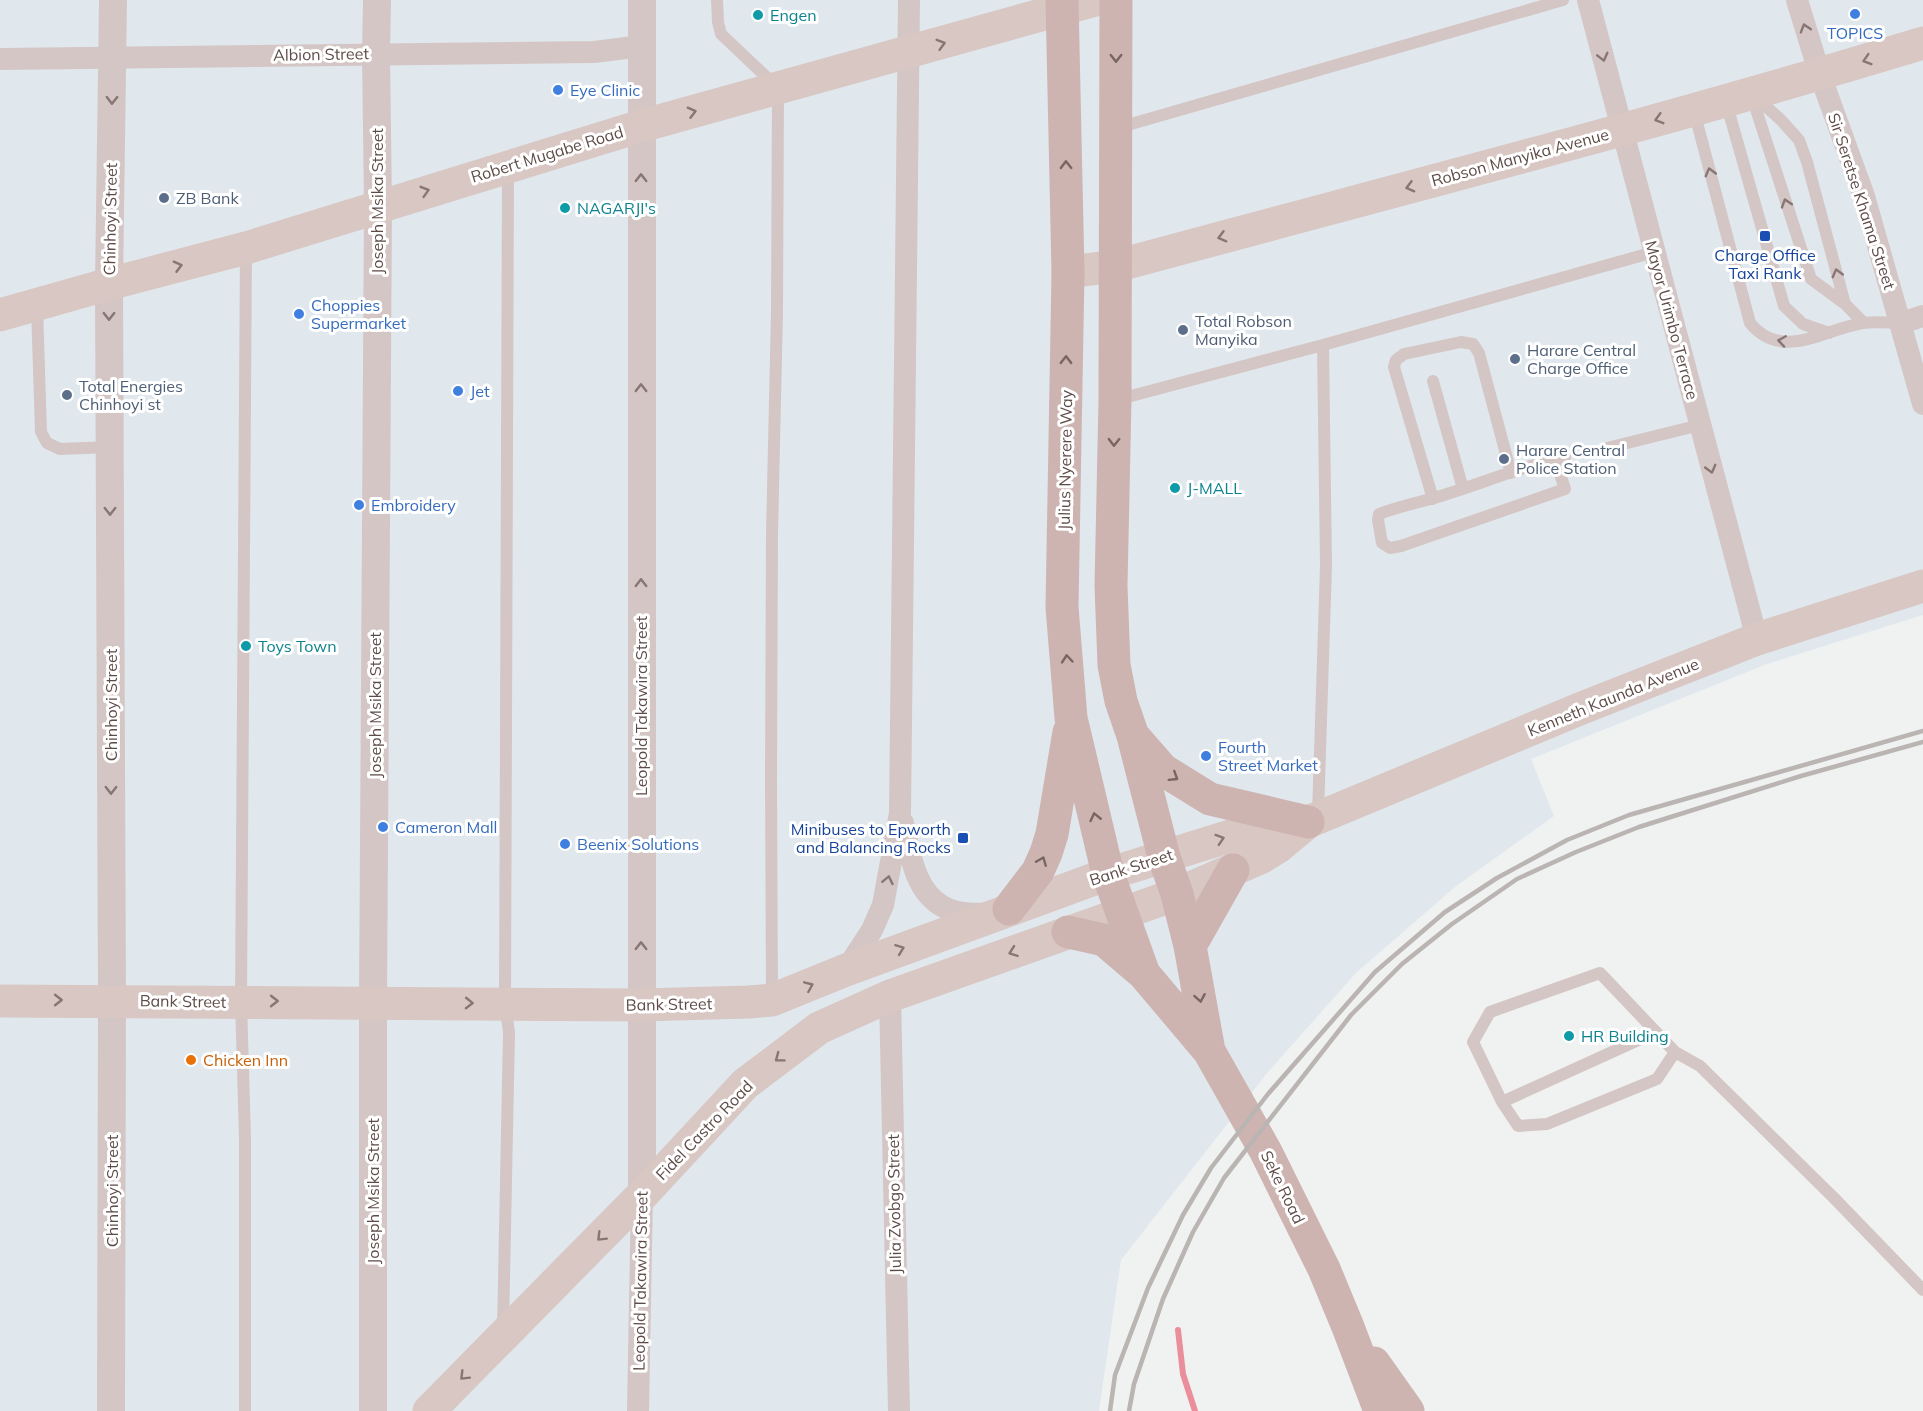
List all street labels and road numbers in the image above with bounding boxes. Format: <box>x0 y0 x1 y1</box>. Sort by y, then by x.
street label: Albion Street <box>273 43 370 65</box>
street label: Sir Seretse Khama Street <box>1824 110 1900 292</box>
street label: Robert Mugabe Road <box>468 121 626 187</box>
street label: Robson Manyika Avenue <box>1429 124 1611 190</box>
street label: Joseph Msika Street <box>367 128 387 274</box>
street label: Chinhoyi Street <box>99 162 121 275</box>
street label: Mayor Urimbo Terrace <box>1641 238 1703 402</box>
street label: Julius Nyerere Way <box>1054 389 1076 530</box>
street label: Leopold Takawira Street <box>631 616 651 796</box>
street label: Joseph Msika Street <box>365 632 385 778</box>
street label: Chinhoyi Street <box>101 648 121 761</box>
street label: Kenneth Kaunda Avenue <box>1525 654 1701 740</box>
street label: Bank Street <box>1087 844 1176 890</box>
street label: Bank Street <box>140 990 227 1012</box>
street label: Bank Street <box>626 993 713 1015</box>
street label: Fidel Castro Road <box>651 1076 757 1184</box>
street label: Joseph Msika Street <box>363 1118 383 1264</box>
street label: Chinhoyi Street <box>102 1134 122 1247</box>
street label: Julia Zvobgo Street <box>883 1134 905 1274</box>
street label: Seke Road <box>1257 1147 1309 1227</box>
street label: Leopold Takawira Street <box>628 1190 652 1371</box>

